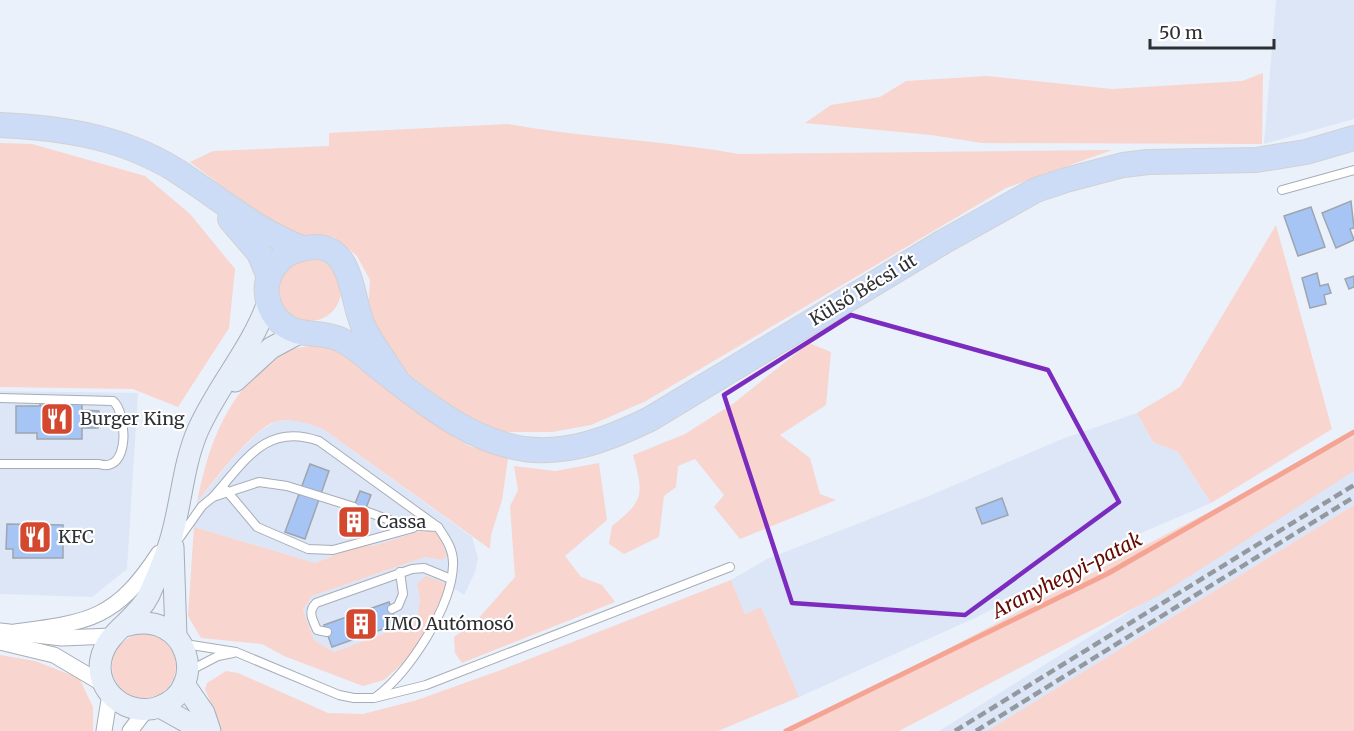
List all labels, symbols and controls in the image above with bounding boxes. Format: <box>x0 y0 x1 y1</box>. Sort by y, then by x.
scale bar <box>1150 12 1274 50</box>
text: 50 m <box>1159 21 1203 44</box>
street label: Külső Bécsi út <box>805 249 921 331</box>
restaurant icon: Burger King <box>39 401 75 437</box>
place label: Burger King <box>80 407 185 430</box>
building icon: Cassa <box>336 504 372 540</box>
place label: Cassa <box>377 510 427 533</box>
restaurant icon: KFC <box>17 519 53 555</box>
place label: KFC <box>58 525 94 548</box>
water label: Aranyhegyi-patak <box>986 526 1146 624</box>
building icon: IMO Autómosó <box>343 606 379 642</box>
place label: IMO Autómosó <box>384 612 514 635</box>

